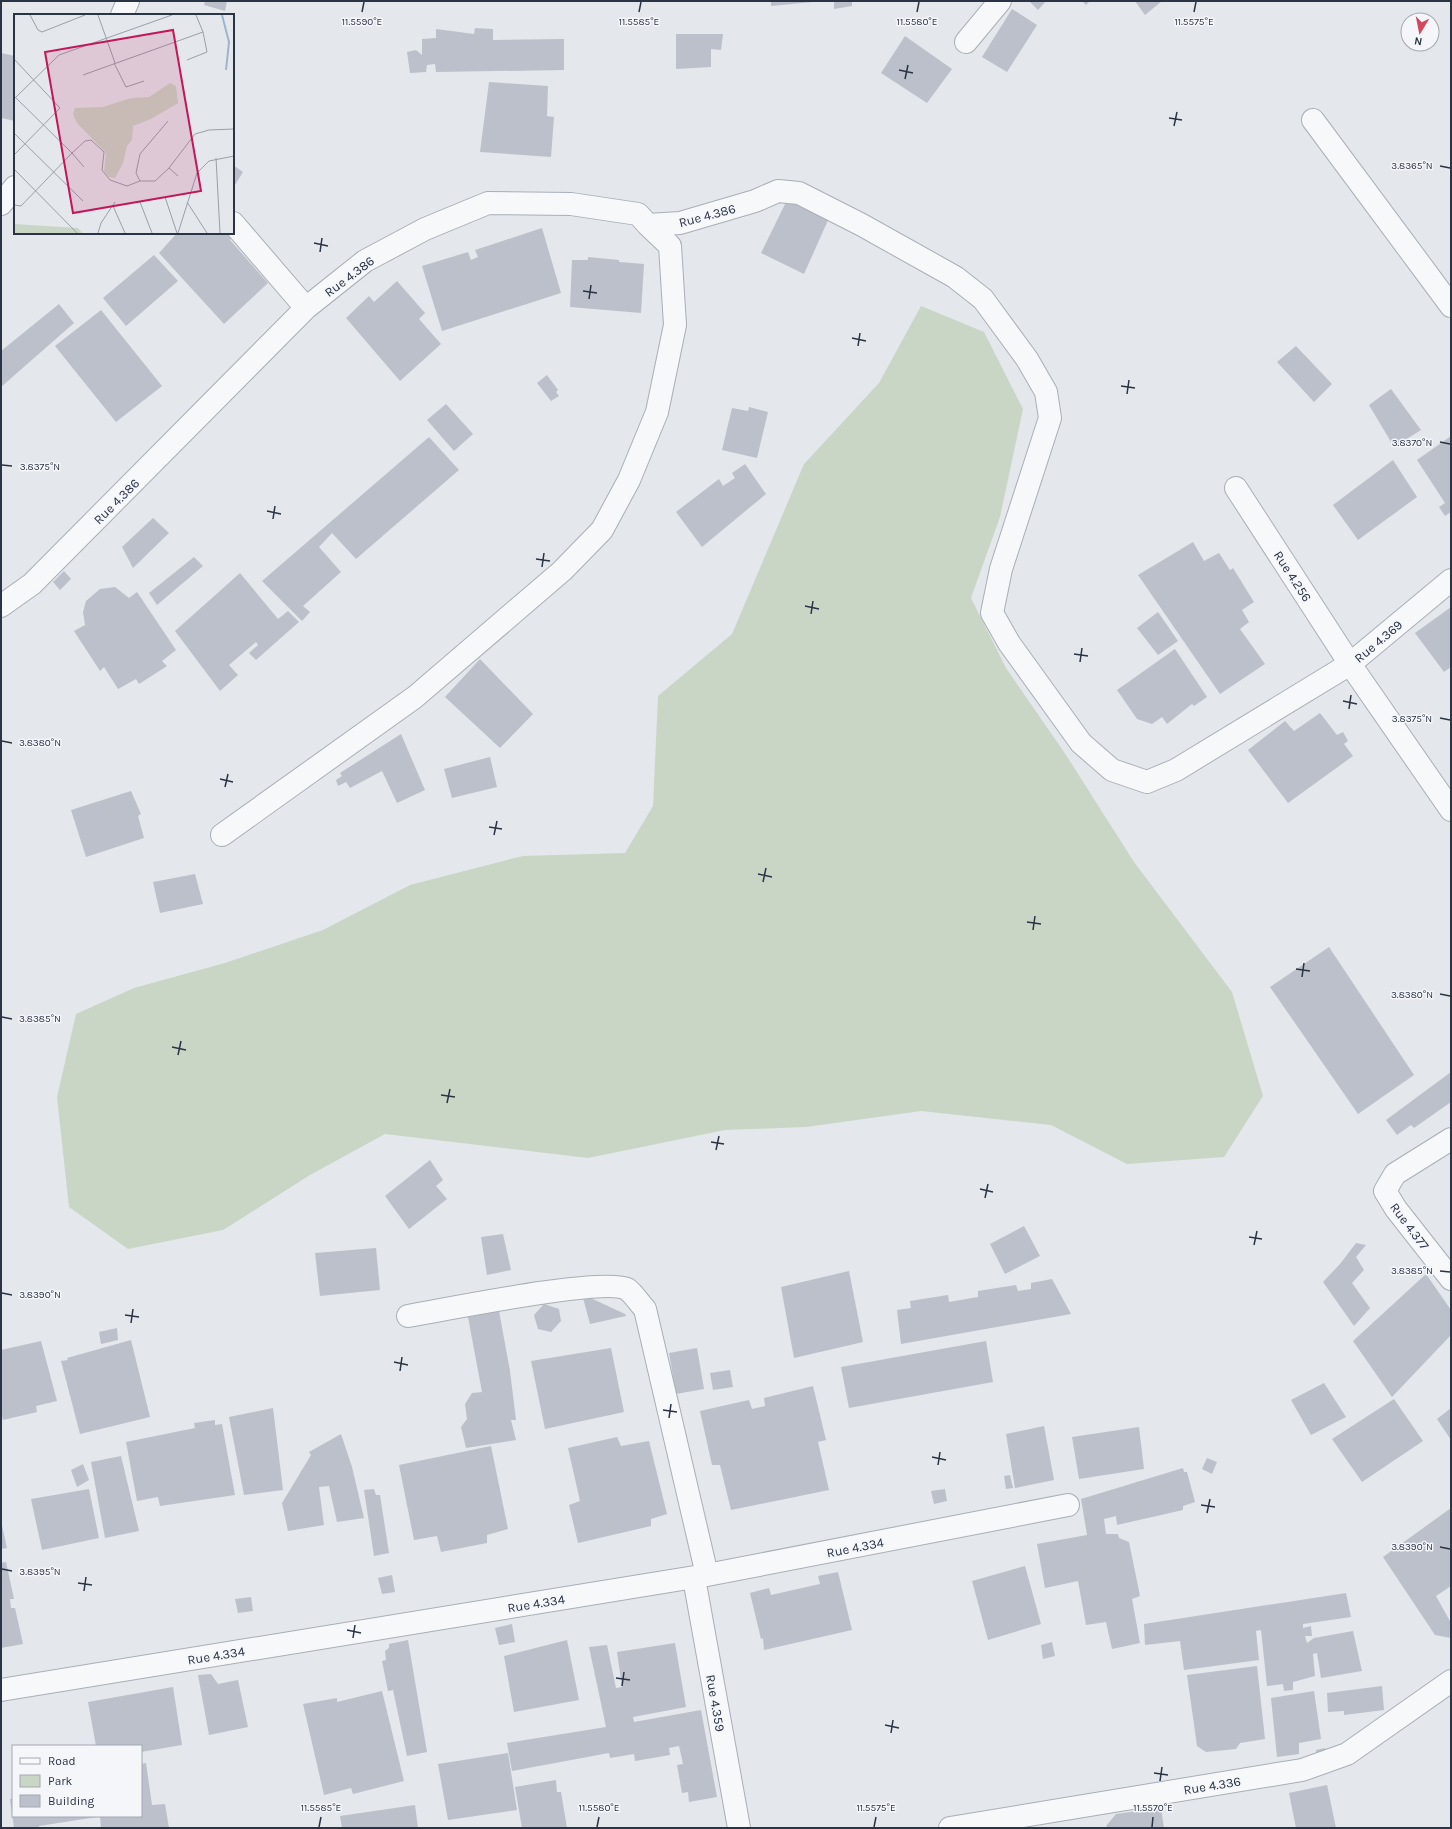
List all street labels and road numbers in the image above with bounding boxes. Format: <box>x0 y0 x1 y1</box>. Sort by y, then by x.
street label: Rue 4.386 <box>677 201 737 230</box>
street label: Rue 4.386 <box>322 253 377 300</box>
street label: Rue 4.386 <box>90 475 142 527</box>
street label: Rue 4.256 <box>1271 548 1315 604</box>
street label: Rue 4.369 <box>1351 617 1405 666</box>
street label: Rue 4.377 <box>1387 1200 1432 1253</box>
street label: Rue 4.334 <box>825 1535 885 1560</box>
street label: Rue 4.334 <box>506 1592 566 1615</box>
street label: Rue 4.334 <box>186 1644 246 1667</box>
street label: Rue 4.359 <box>703 1673 728 1733</box>
street label: Rue 4.336 <box>1182 1774 1242 1797</box>

